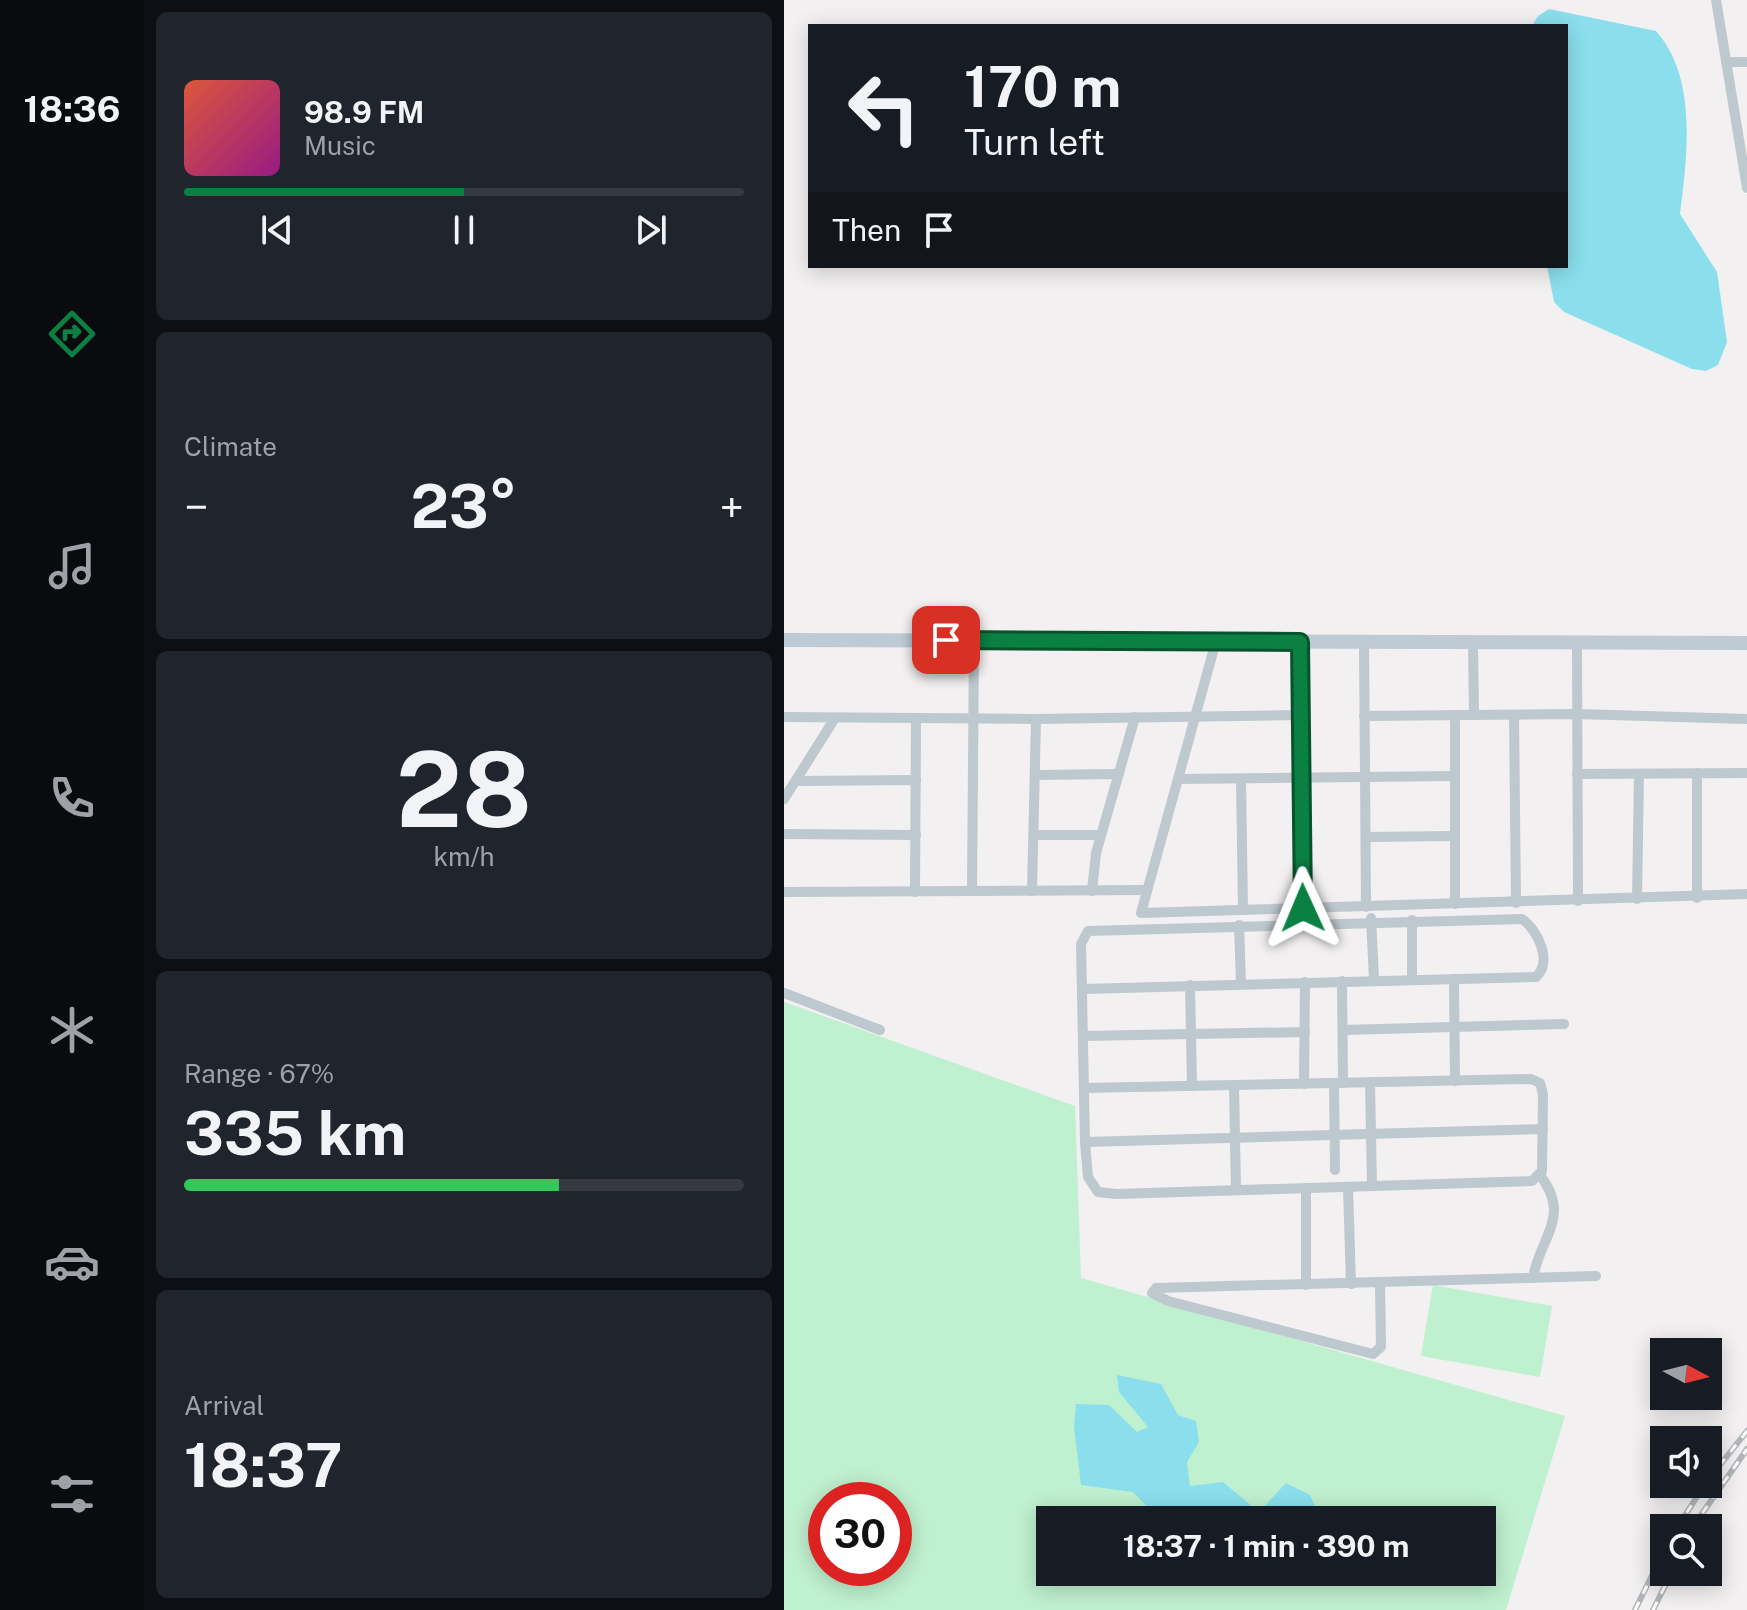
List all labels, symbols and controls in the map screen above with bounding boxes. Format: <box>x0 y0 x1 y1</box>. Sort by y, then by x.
text: 170 m <box>964 54 1121 120</box>
icon: left <box>832 56 936 160</box>
text: 18:36 <box>24 88 120 130</box>
text: 98.9 FM <box>304 94 424 130</box>
text: Turn left <box>964 121 1105 163</box>
text: Music <box>304 130 376 161</box>
icon: previous <box>255 208 299 252</box>
icon: pause <box>442 208 486 252</box>
icon: next <box>629 208 673 252</box>
icon: arrive <box>917 208 961 252</box>
text: Then <box>832 212 901 248</box>
icon: directions <box>44 306 100 362</box>
text: Climate <box>184 431 277 462</box>
text: 23° <box>411 471 517 542</box>
text: − <box>184 481 208 533</box>
text: + <box>720 481 744 533</box>
icon: music <box>44 538 100 594</box>
pin <box>912 606 980 674</box>
icon: arrive <box>924 618 968 662</box>
text: 28 <box>396 728 532 850</box>
icon: phone <box>44 770 100 826</box>
text: km/h <box>433 841 495 872</box>
position arrow <box>1261 866 1345 950</box>
icon: climate <box>44 1002 100 1058</box>
text: Range · 67% <box>184 1058 334 1089</box>
text: 335 km <box>184 1098 406 1169</box>
icon: car <box>44 1234 100 1290</box>
north arrow <box>1650 1338 1722 1410</box>
map controls <box>1650 1338 1722 1586</box>
text: Arrival <box>184 1390 264 1421</box>
button: sound <box>1650 1426 1722 1498</box>
text: 18:37 <box>184 1430 343 1501</box>
icon: filters <box>44 1466 100 1522</box>
speed limit sign: 30 <box>808 1482 912 1586</box>
button: search <box>1650 1514 1722 1586</box>
text: 18:37 · 1 min · 390 m <box>1123 1528 1409 1564</box>

